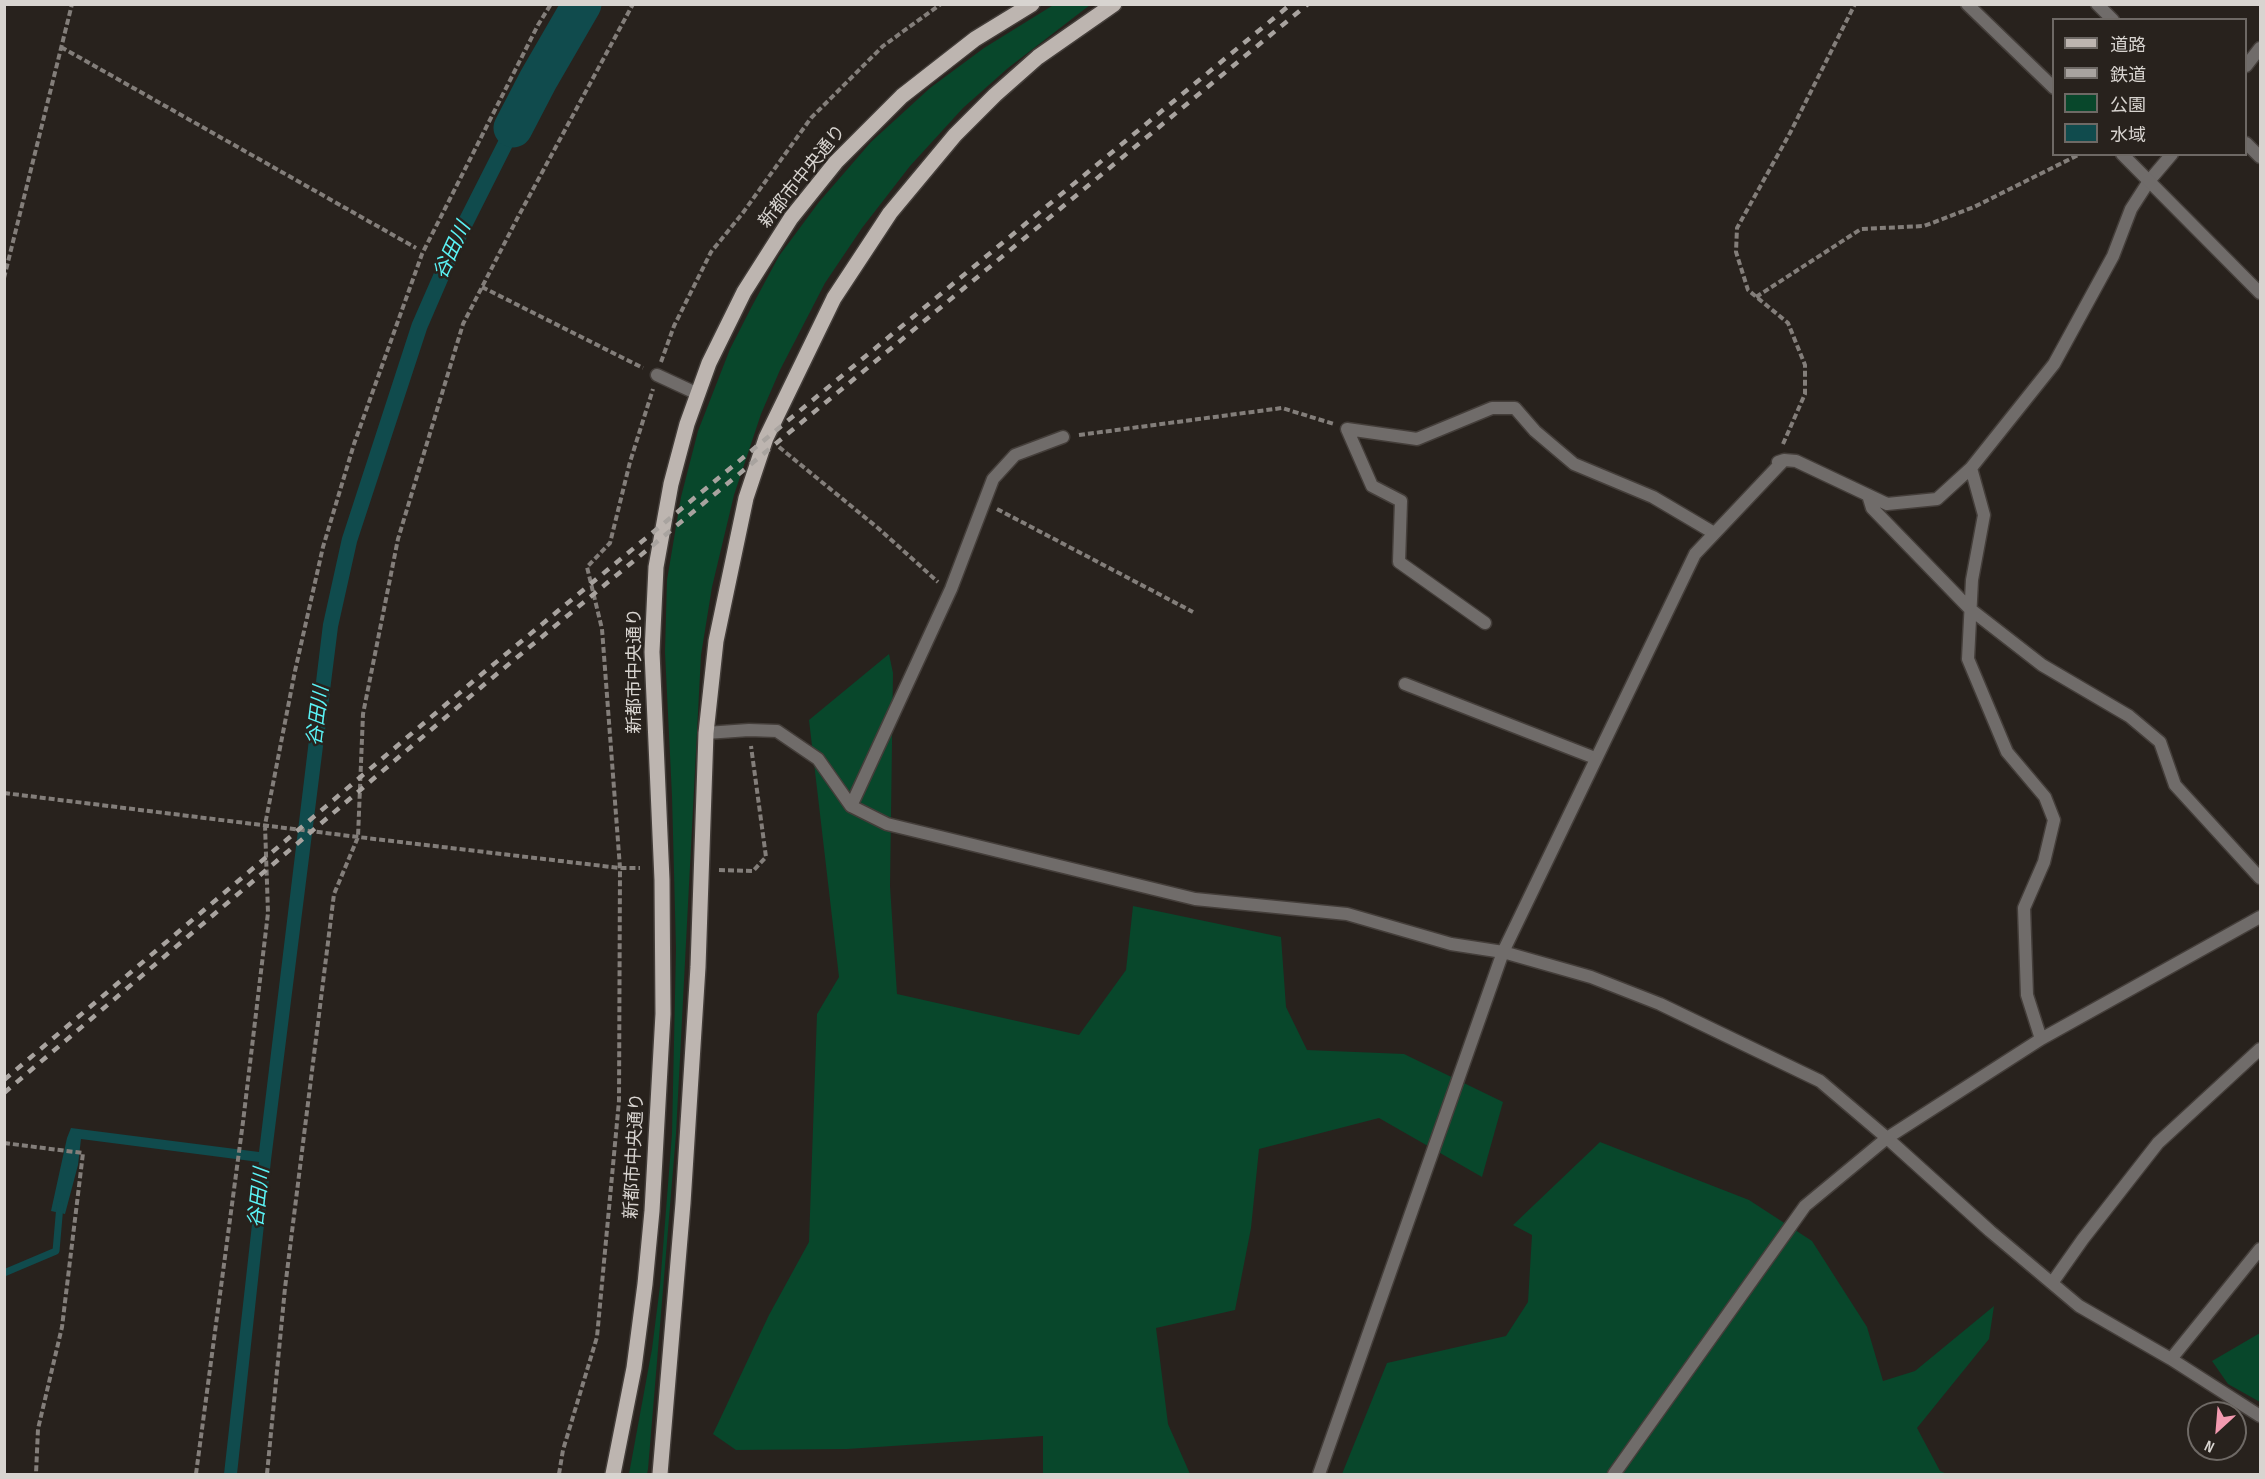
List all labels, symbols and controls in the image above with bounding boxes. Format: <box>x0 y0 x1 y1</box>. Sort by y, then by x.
legend <box>2052 18 2247 156</box>
text: 道路 <box>2110 35 2146 56</box>
text: 鉄道 <box>2110 65 2146 86</box>
text: 公園 <box>2110 95 2146 116</box>
street label: 新都市中央通り <box>755 121 851 233</box>
text: 水域 <box>2110 125 2146 146</box>
water label: 谷田川 <box>429 219 477 283</box>
street label: 新都市中央通り <box>624 608 646 734</box>
water label: 谷田川 <box>303 685 335 747</box>
street label: 新都市中央通り <box>621 1093 649 1219</box>
water label: 谷田川 <box>245 1167 275 1229</box>
north arrow <box>2187 1401 2247 1461</box>
text: N <box>2202 1435 2218 1456</box>

